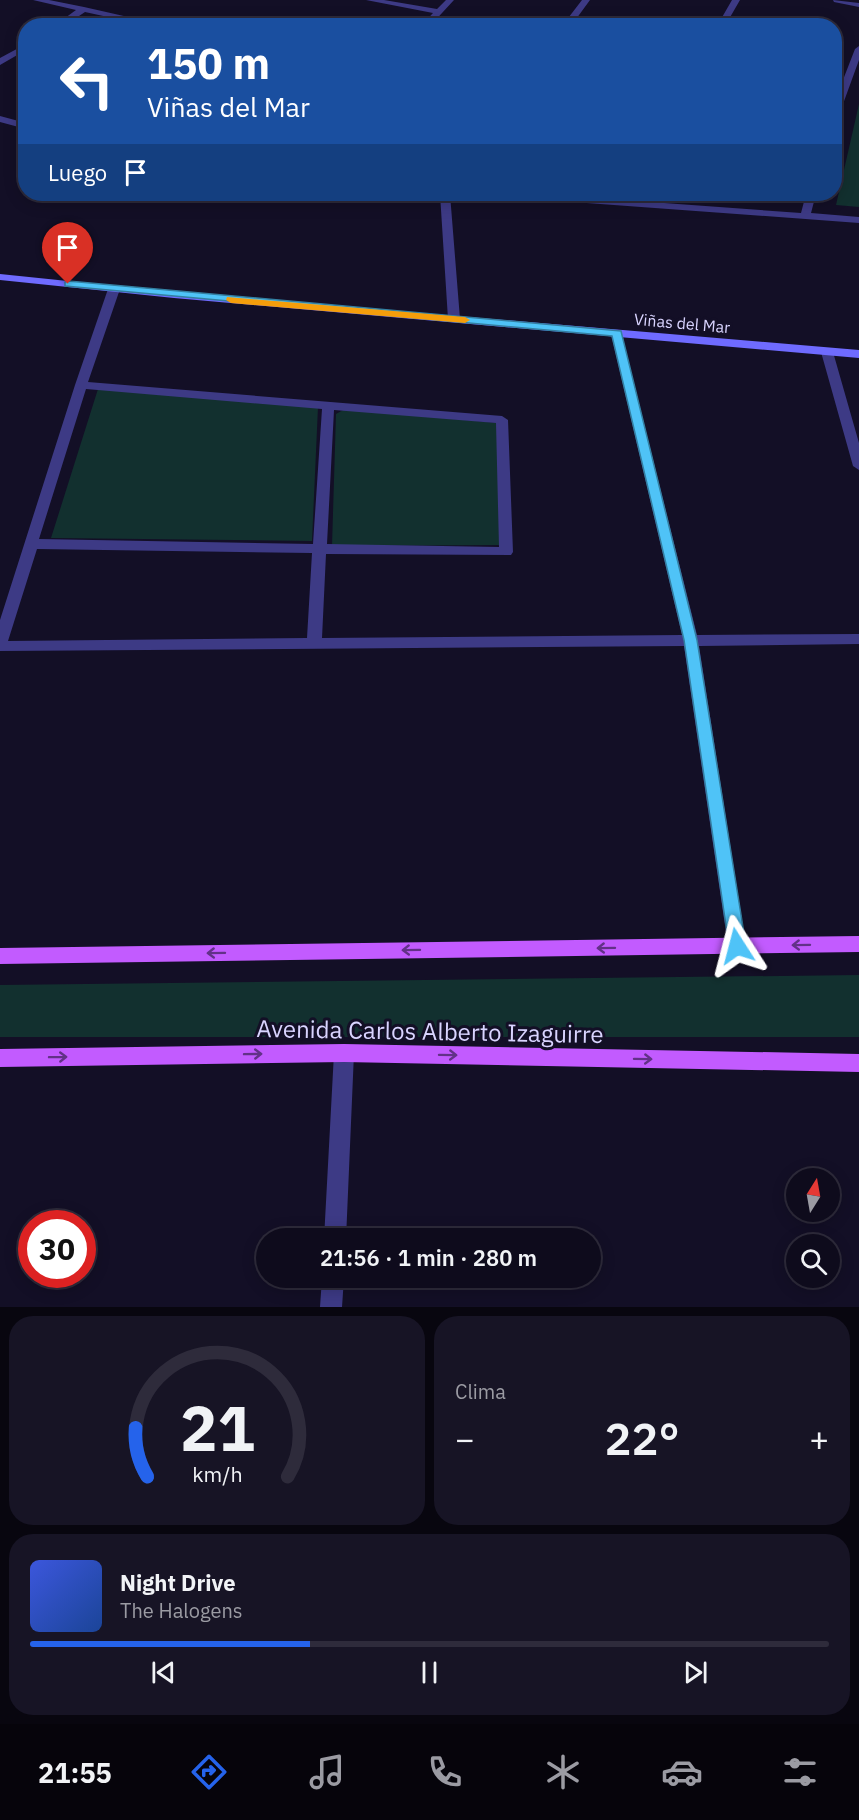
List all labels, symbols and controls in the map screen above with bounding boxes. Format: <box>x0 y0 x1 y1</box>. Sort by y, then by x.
text: 150 m <box>147 36 270 91</box>
icon: left <box>48 42 126 120</box>
text: Viñas del Mar <box>147 89 310 124</box>
icon: arrive <box>119 156 152 189</box>
text: Luego <box>48 158 107 187</box>
pin <box>42 222 93 284</box>
icon: arrive <box>51 231 84 264</box>
street label: Viñas del Mar <box>633 309 731 337</box>
position arrow <box>705 914 769 978</box>
one-way arrow <box>791 939 811 951</box>
one-way arrow <box>596 942 616 954</box>
one-way arrow <box>401 945 421 956</box>
one-way arrow <box>206 947 226 959</box>
street label: Avenida Carlos Alberto Izaguirre <box>256 1012 604 1050</box>
one-way arrow <box>243 1049 263 1060</box>
one-way arrow <box>438 1049 458 1061</box>
one-way arrow <box>48 1051 68 1063</box>
one-way arrow <box>633 1053 653 1065</box>
north arrow <box>786 1168 840 1222</box>
map controls <box>786 1168 840 1288</box>
speed limit sign: 30 <box>18 1210 96 1288</box>
button: search <box>786 1234 840 1288</box>
text: 21:56 · 1 min · 280 m <box>320 1243 537 1272</box>
text: Clima <box>455 1378 506 1405</box>
text: 21 <box>180 1387 254 1468</box>
text: 22° <box>604 1409 680 1467</box>
text: − <box>455 1417 475 1460</box>
text: + <box>809 1417 829 1460</box>
text: km/h <box>192 1461 242 1489</box>
text: Night Drive <box>120 1568 236 1597</box>
text: The Halogens <box>120 1597 242 1624</box>
icon: previous <box>147 1656 180 1689</box>
icon: pause <box>413 1656 446 1689</box>
icon: next <box>679 1656 712 1689</box>
icon: directions <box>188 1751 230 1793</box>
icon: music <box>306 1751 348 1793</box>
icon: phone <box>424 1751 466 1793</box>
icon: climate <box>542 1751 584 1793</box>
icon: car <box>661 1751 703 1793</box>
icon: filters <box>779 1751 821 1793</box>
text: 21:55 <box>38 1755 112 1790</box>

